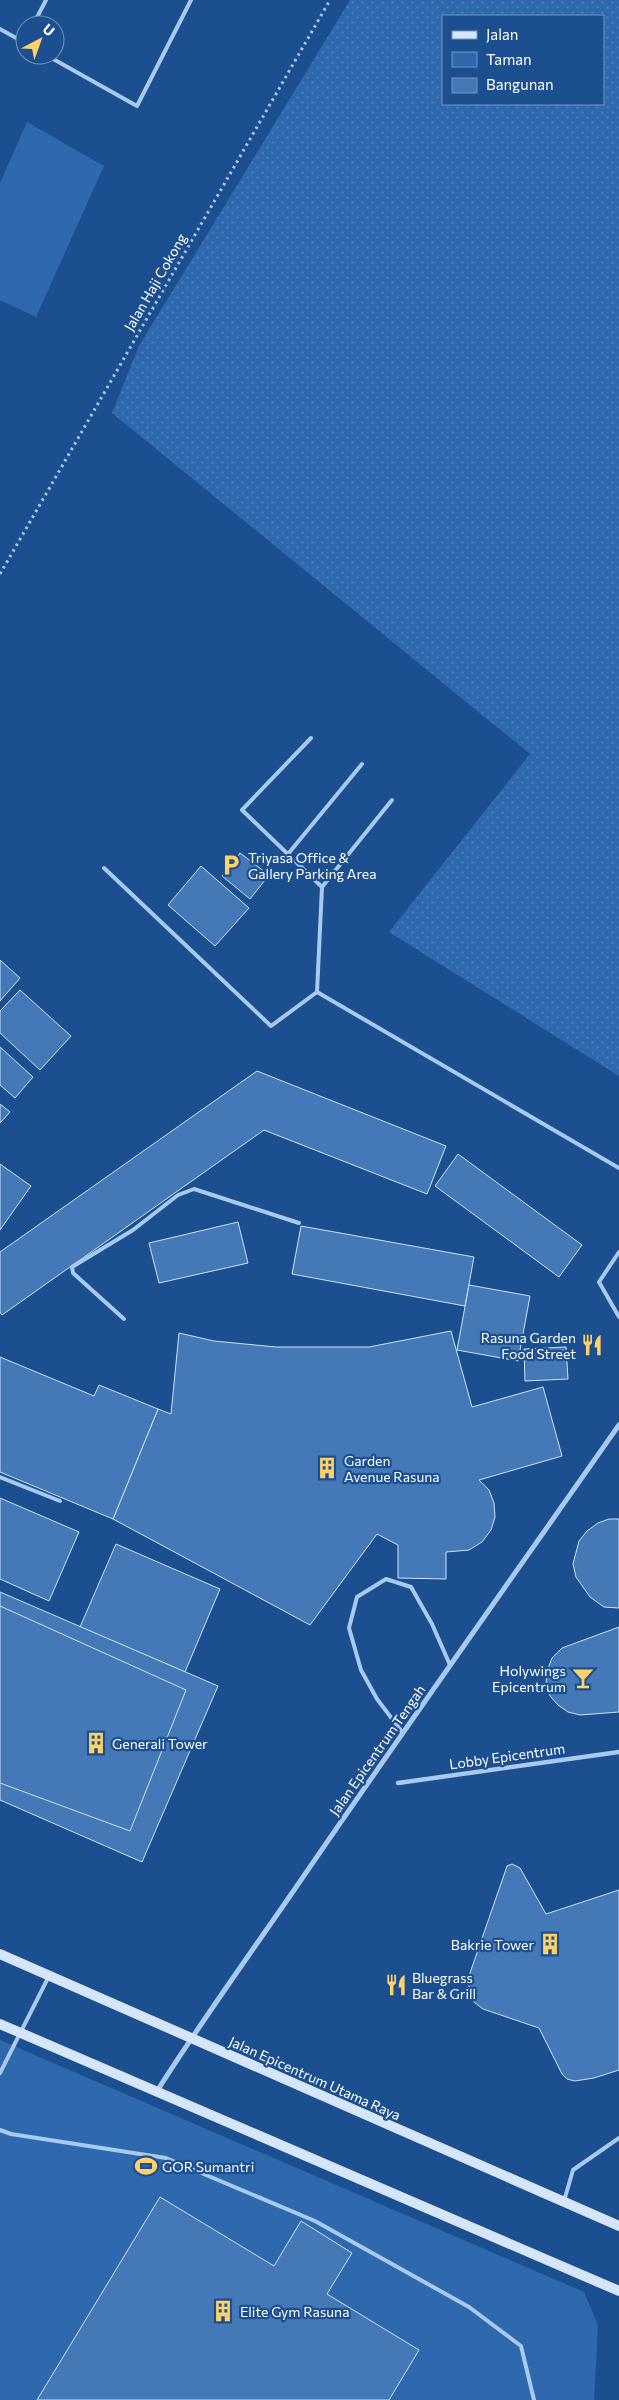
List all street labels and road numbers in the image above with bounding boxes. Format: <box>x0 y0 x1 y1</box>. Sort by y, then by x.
street label: Jalan Haji Cokong <box>120 230 190 334</box>
street label: Jalan Epicentrum Tengah <box>325 1681 429 1819</box>
street label: Lobby Epicentrum <box>448 1739 566 1773</box>
street label: Jalan Epicentrum Utama Raya <box>227 2032 403 2124</box>

